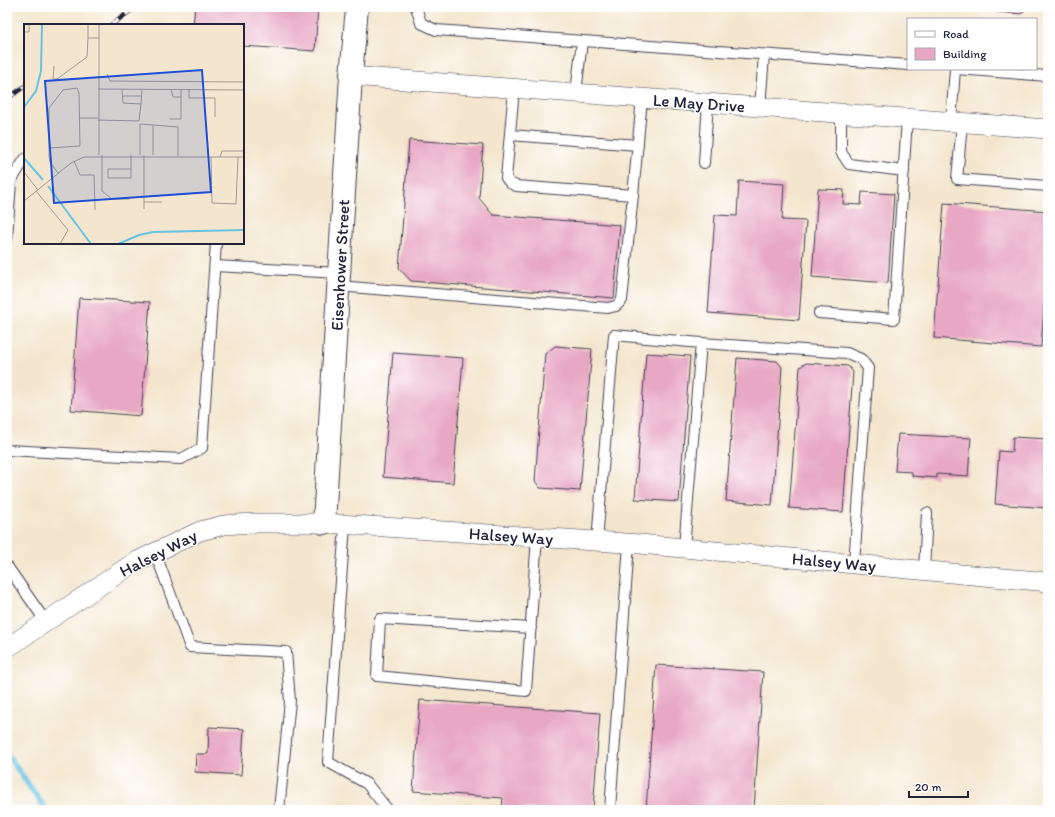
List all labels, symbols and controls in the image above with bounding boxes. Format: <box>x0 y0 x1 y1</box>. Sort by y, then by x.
legend <box>907 18 1037 70</box>
inset map <box>24 24 244 244</box>
text: Road <box>943 27 969 41</box>
text: Building <box>943 47 987 61</box>
street label: Le May Drive <box>652 90 746 116</box>
street label: Eisenhower Street <box>327 198 353 331</box>
street label: Halsey Way <box>468 523 554 549</box>
street label: Halsey Way <box>116 525 200 581</box>
street label: Halsey Way <box>791 548 877 576</box>
scale bar <box>909 773 968 799</box>
text: 20 m <box>915 780 942 794</box>

